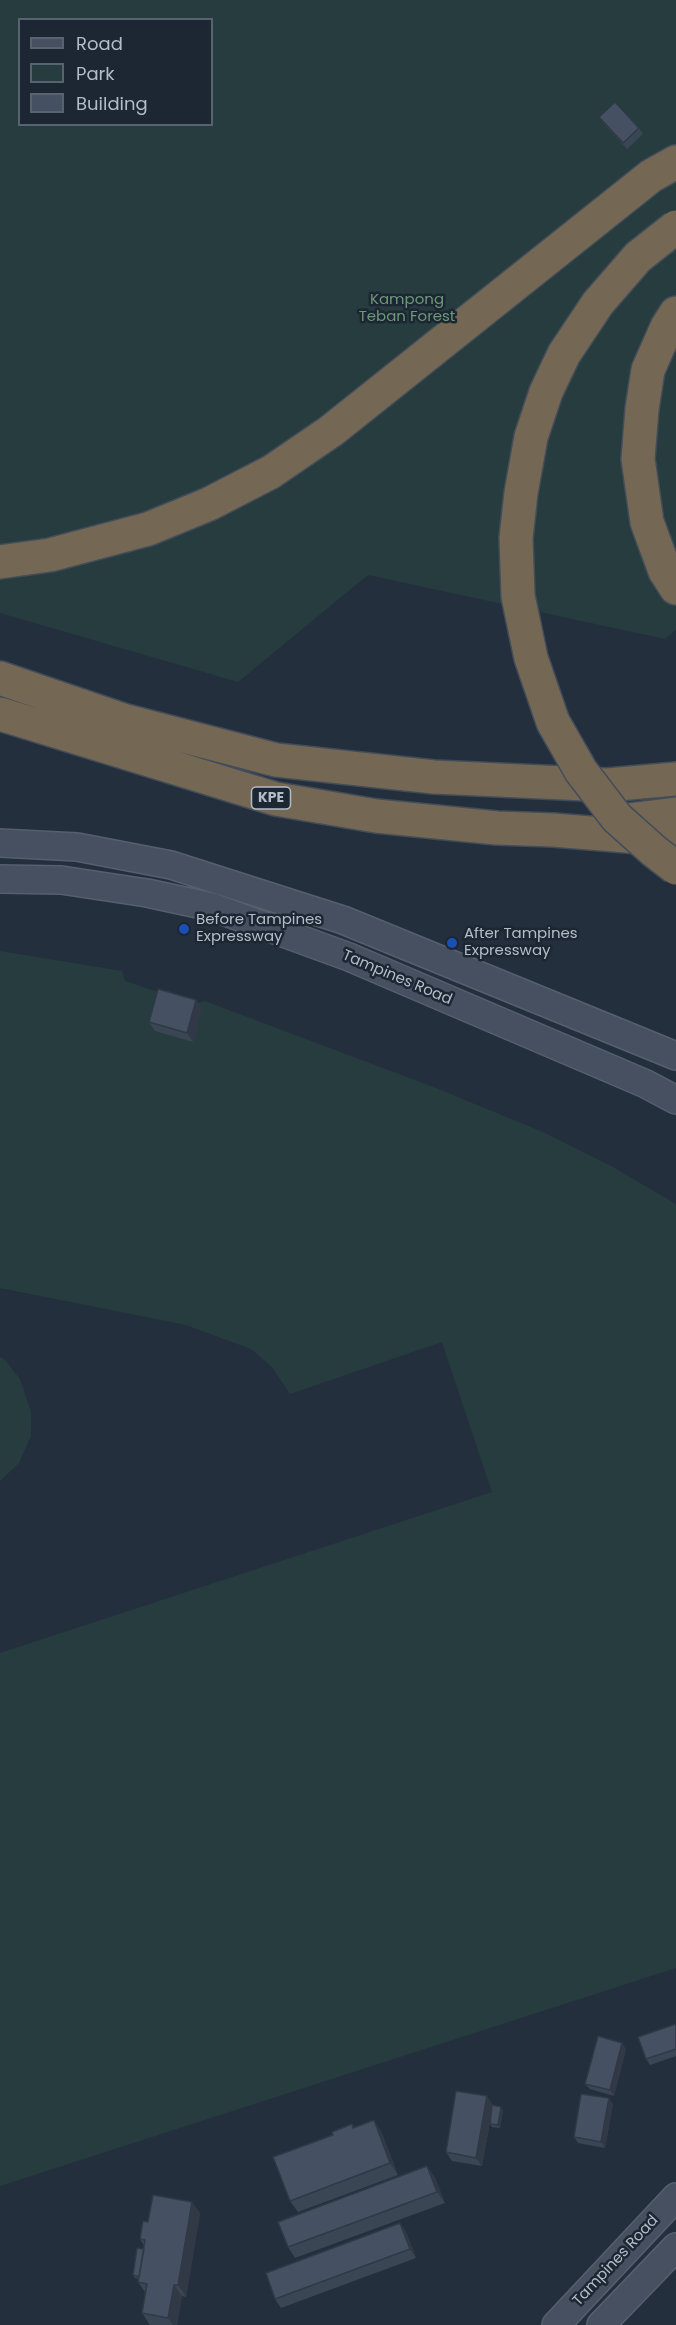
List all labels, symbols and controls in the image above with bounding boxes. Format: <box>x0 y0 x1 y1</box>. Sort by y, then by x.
legend <box>18 18 213 126</box>
text: Road <box>76 31 123 56</box>
text: Park <box>76 61 115 86</box>
text: Building <box>76 91 148 116</box>
park label: Kampong Teban Forest <box>359 291 455 326</box>
road number: KPE <box>252 787 290 809</box>
place label: Before Tampines Expressway <box>196 911 322 946</box>
marker: Before Tampines Expressway <box>177 922 191 936</box>
place label: After Tampines Expressway <box>464 925 578 960</box>
marker: After Tampines Expressway <box>445 936 459 950</box>
street label: Tampines Road <box>340 947 454 1009</box>
street label: Tampines Road <box>569 2212 663 2310</box>

